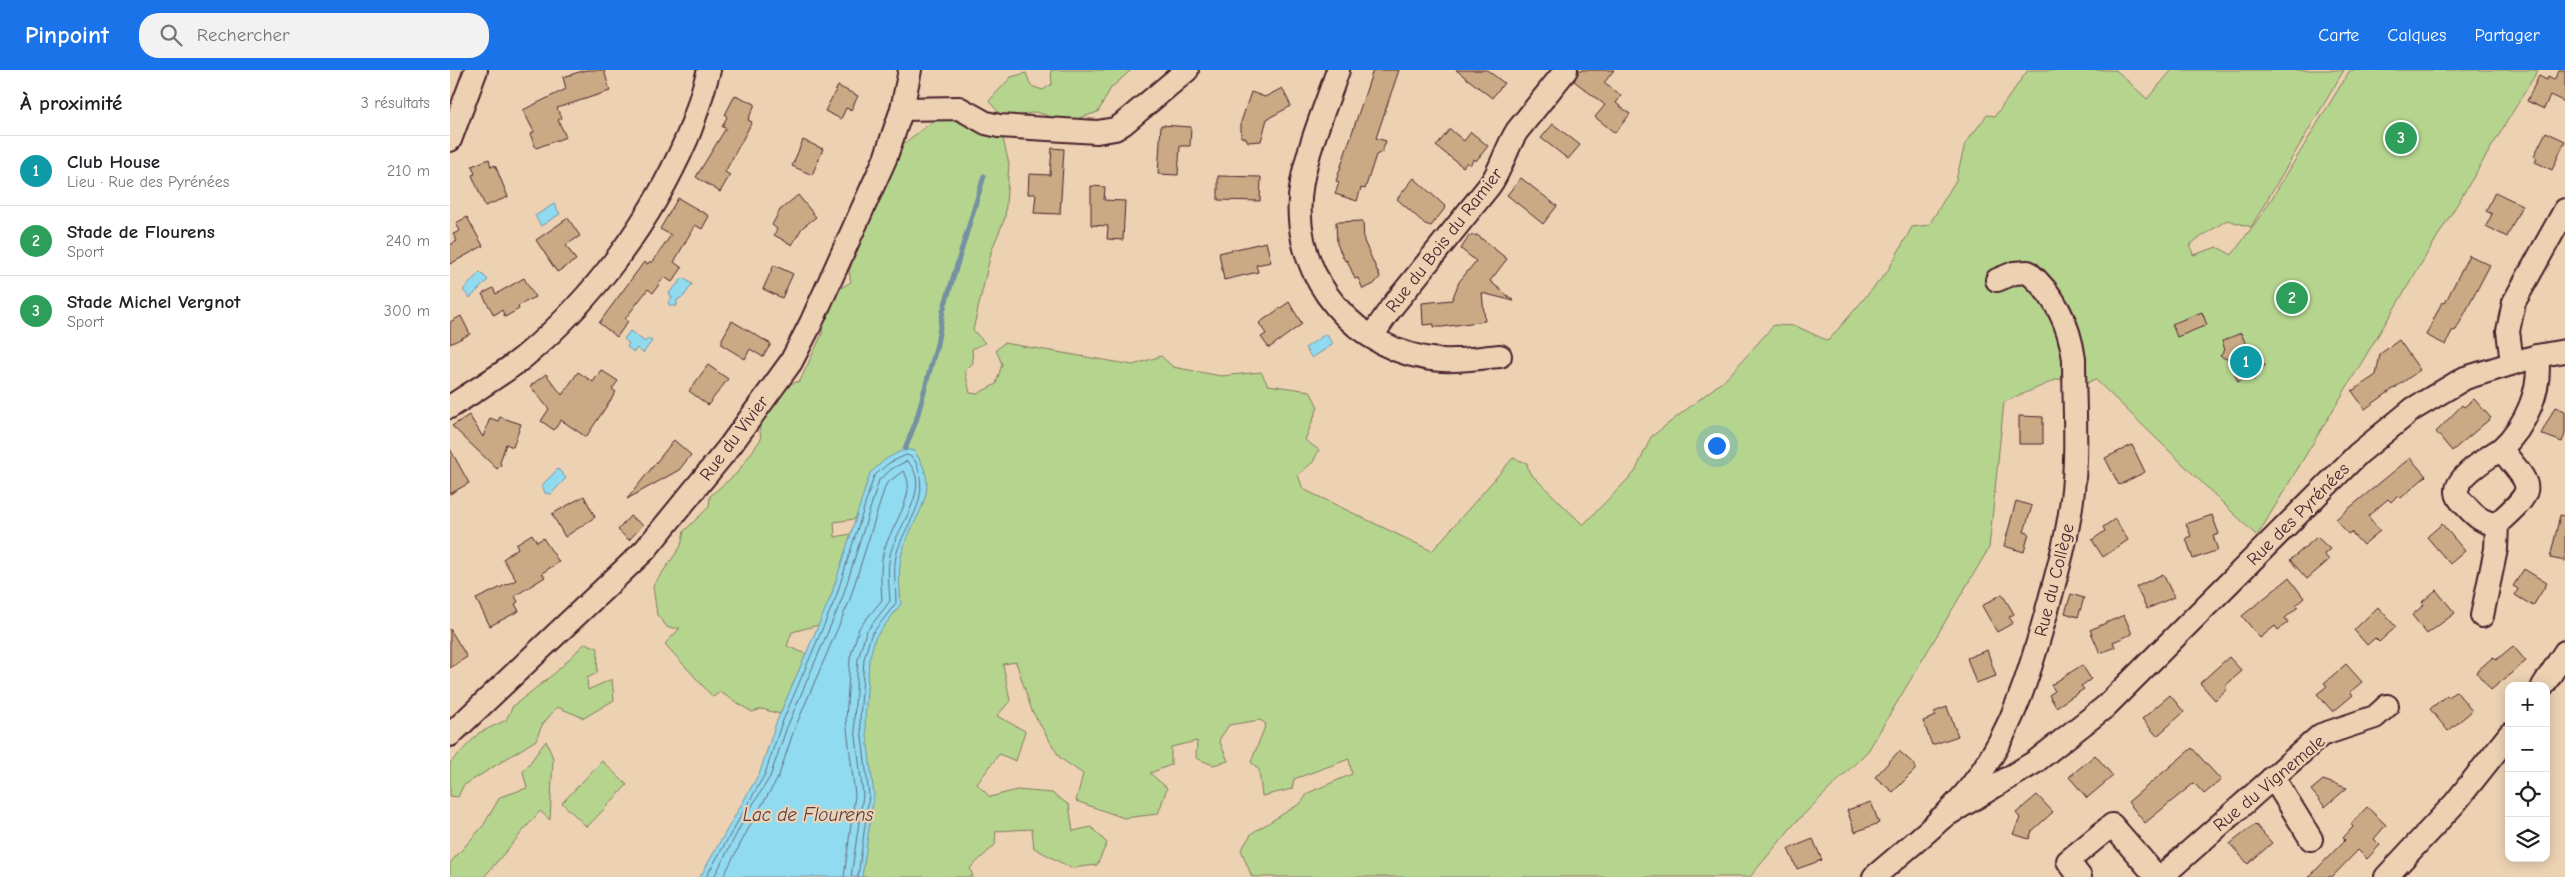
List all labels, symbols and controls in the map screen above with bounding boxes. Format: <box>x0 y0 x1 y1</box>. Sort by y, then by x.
search box <box>139 13 489 58</box>
text: Pinpoint <box>25 21 109 49</box>
icon: search <box>157 21 185 49</box>
text: Rechercher <box>197 24 290 46</box>
text: Carte <box>2318 25 2359 46</box>
text: Calques <box>2387 25 2447 46</box>
text: Partager <box>2475 25 2540 46</box>
text: À proximité <box>20 91 122 115</box>
text: 3 résultats <box>361 94 430 112</box>
pin: 3 <box>2385 119 2417 157</box>
text: Club House <box>67 151 160 173</box>
text: 1 <box>33 162 39 180</box>
text: 210 m <box>387 162 430 180</box>
street label: Rue du Bois du Ramier <box>1381 163 1508 317</box>
text: Lieu · Rue des Pyrénées <box>67 173 229 191</box>
text: Stade de Flourens <box>67 221 215 243</box>
text: 2 <box>32 232 40 250</box>
text: 240 m <box>386 232 430 250</box>
text: Sport <box>67 243 104 261</box>
pin: 2 <box>2276 279 2308 317</box>
text: Stade Michel Vergnot <box>67 291 241 313</box>
text: 3 <box>32 302 40 320</box>
text: 300 m <box>384 302 430 320</box>
text: Sport <box>67 313 104 331</box>
pin: 1 <box>2230 343 2262 381</box>
street label: Rue du Vivier <box>696 391 774 485</box>
your location <box>1704 433 1730 459</box>
street label: Rue des Pyrénées <box>2243 459 2354 570</box>
street label: Rue du Collège <box>2030 521 2079 639</box>
map controls <box>2505 682 2550 862</box>
button: + <box>2505 682 2550 727</box>
button: − <box>2505 727 2550 772</box>
street label: Rue du Vignemale <box>2209 731 2329 836</box>
button: locate <box>2505 772 2550 817</box>
water label: Lac de Flourens <box>743 804 873 826</box>
button: layers <box>2505 817 2550 862</box>

